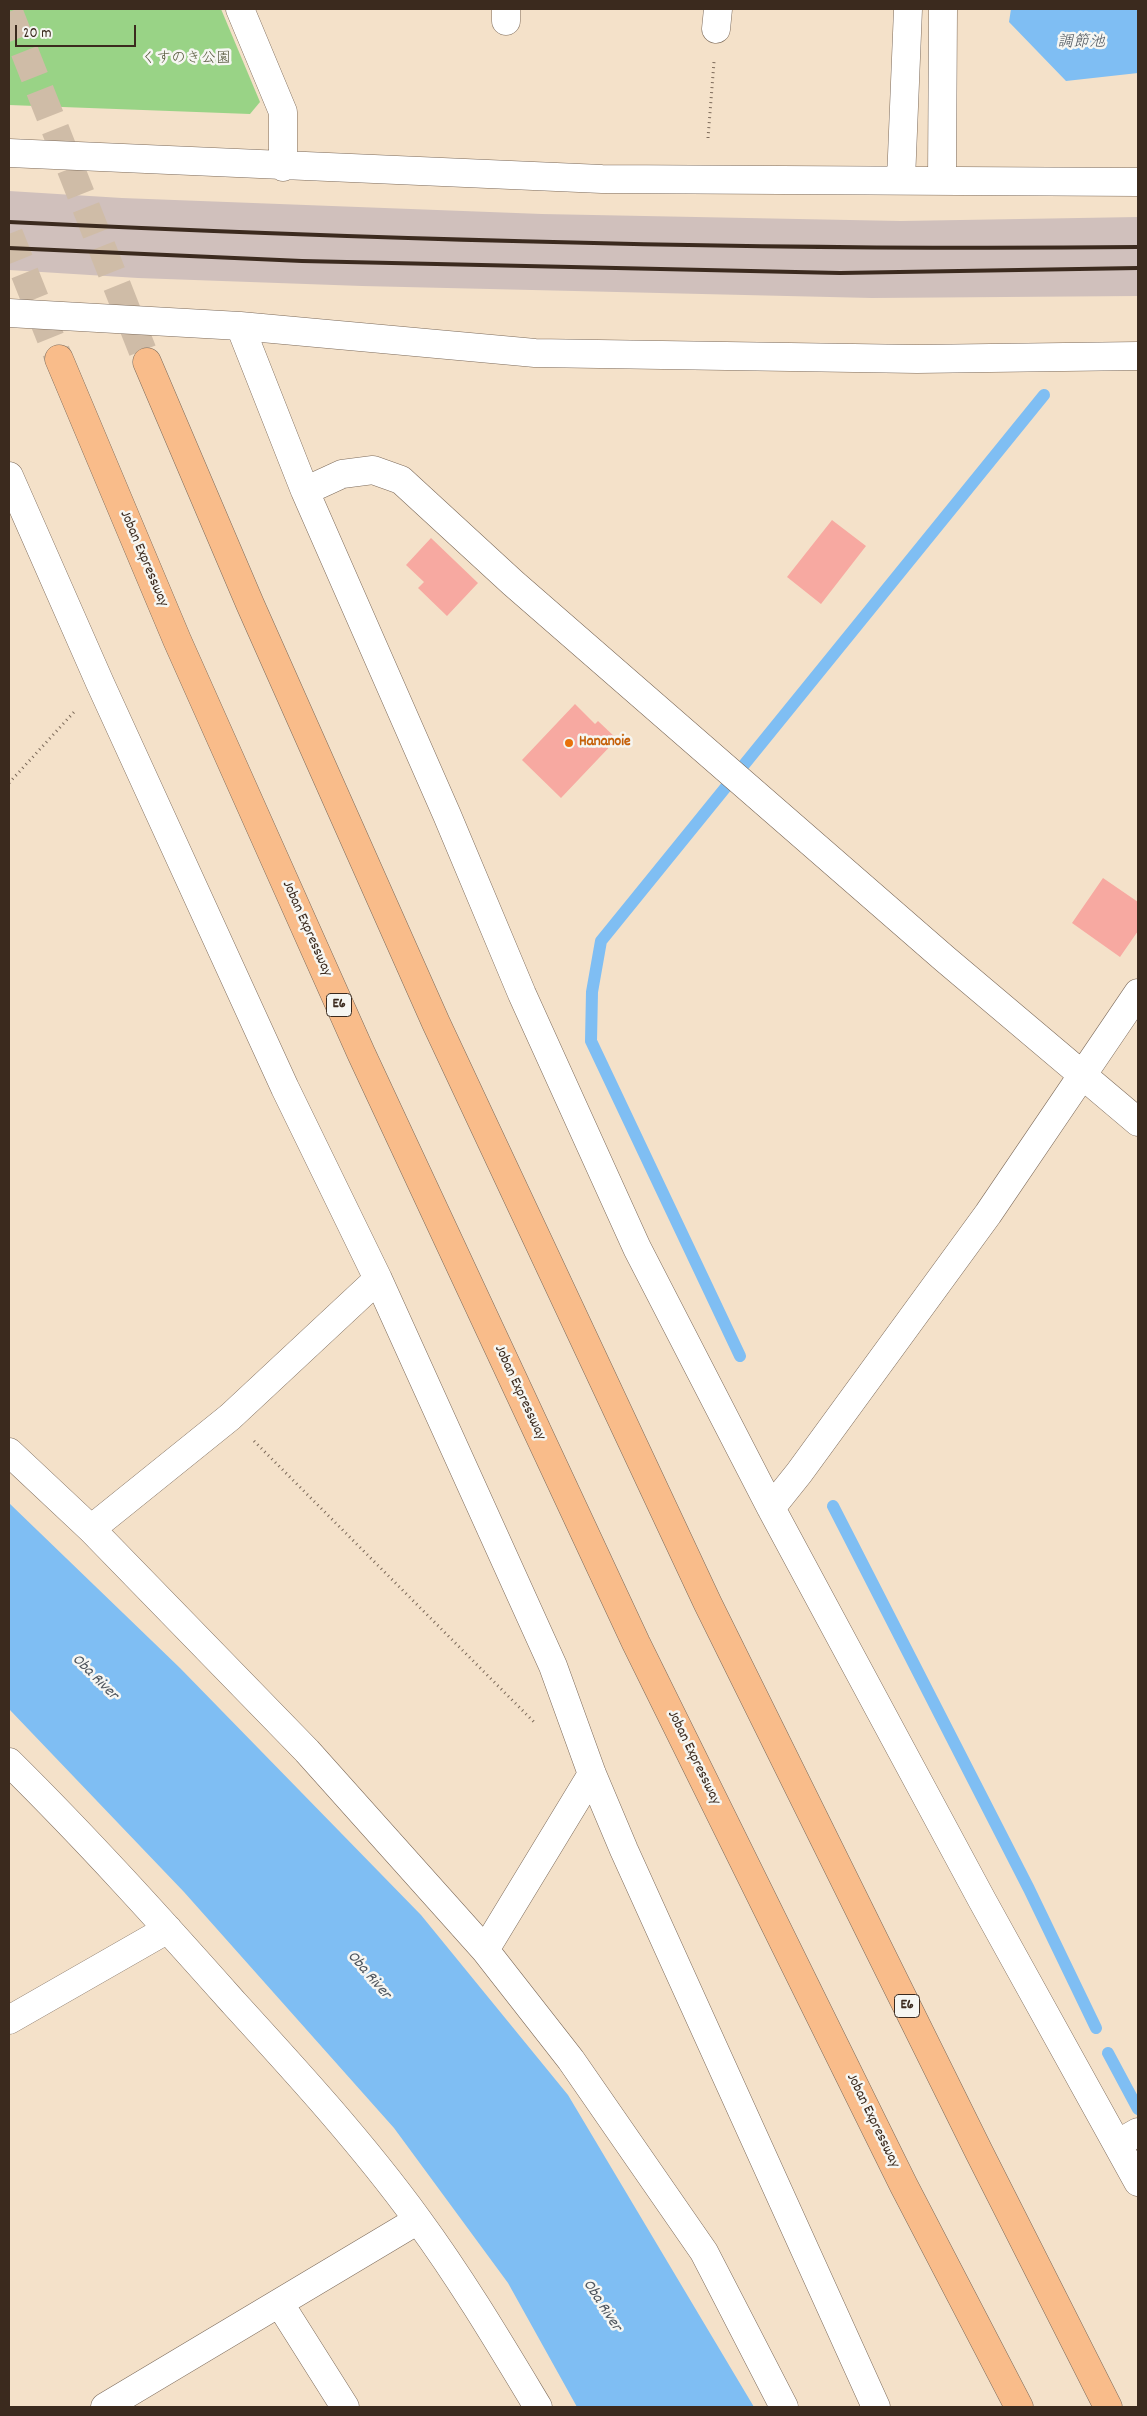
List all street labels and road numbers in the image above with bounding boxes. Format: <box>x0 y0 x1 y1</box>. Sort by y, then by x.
street label: Joban Expressway <box>115 508 171 610</box>
street label: Joban Expressway <box>277 878 335 980</box>
road number: E6 <box>326 994 352 1016</box>
street label: Joban Expressway <box>489 1343 549 1443</box>
street label: Joban Expressway <box>662 1708 724 1808</box>
road number: E6 <box>894 1994 920 2018</box>
street label: Joban Expressway <box>841 2071 903 2171</box>

